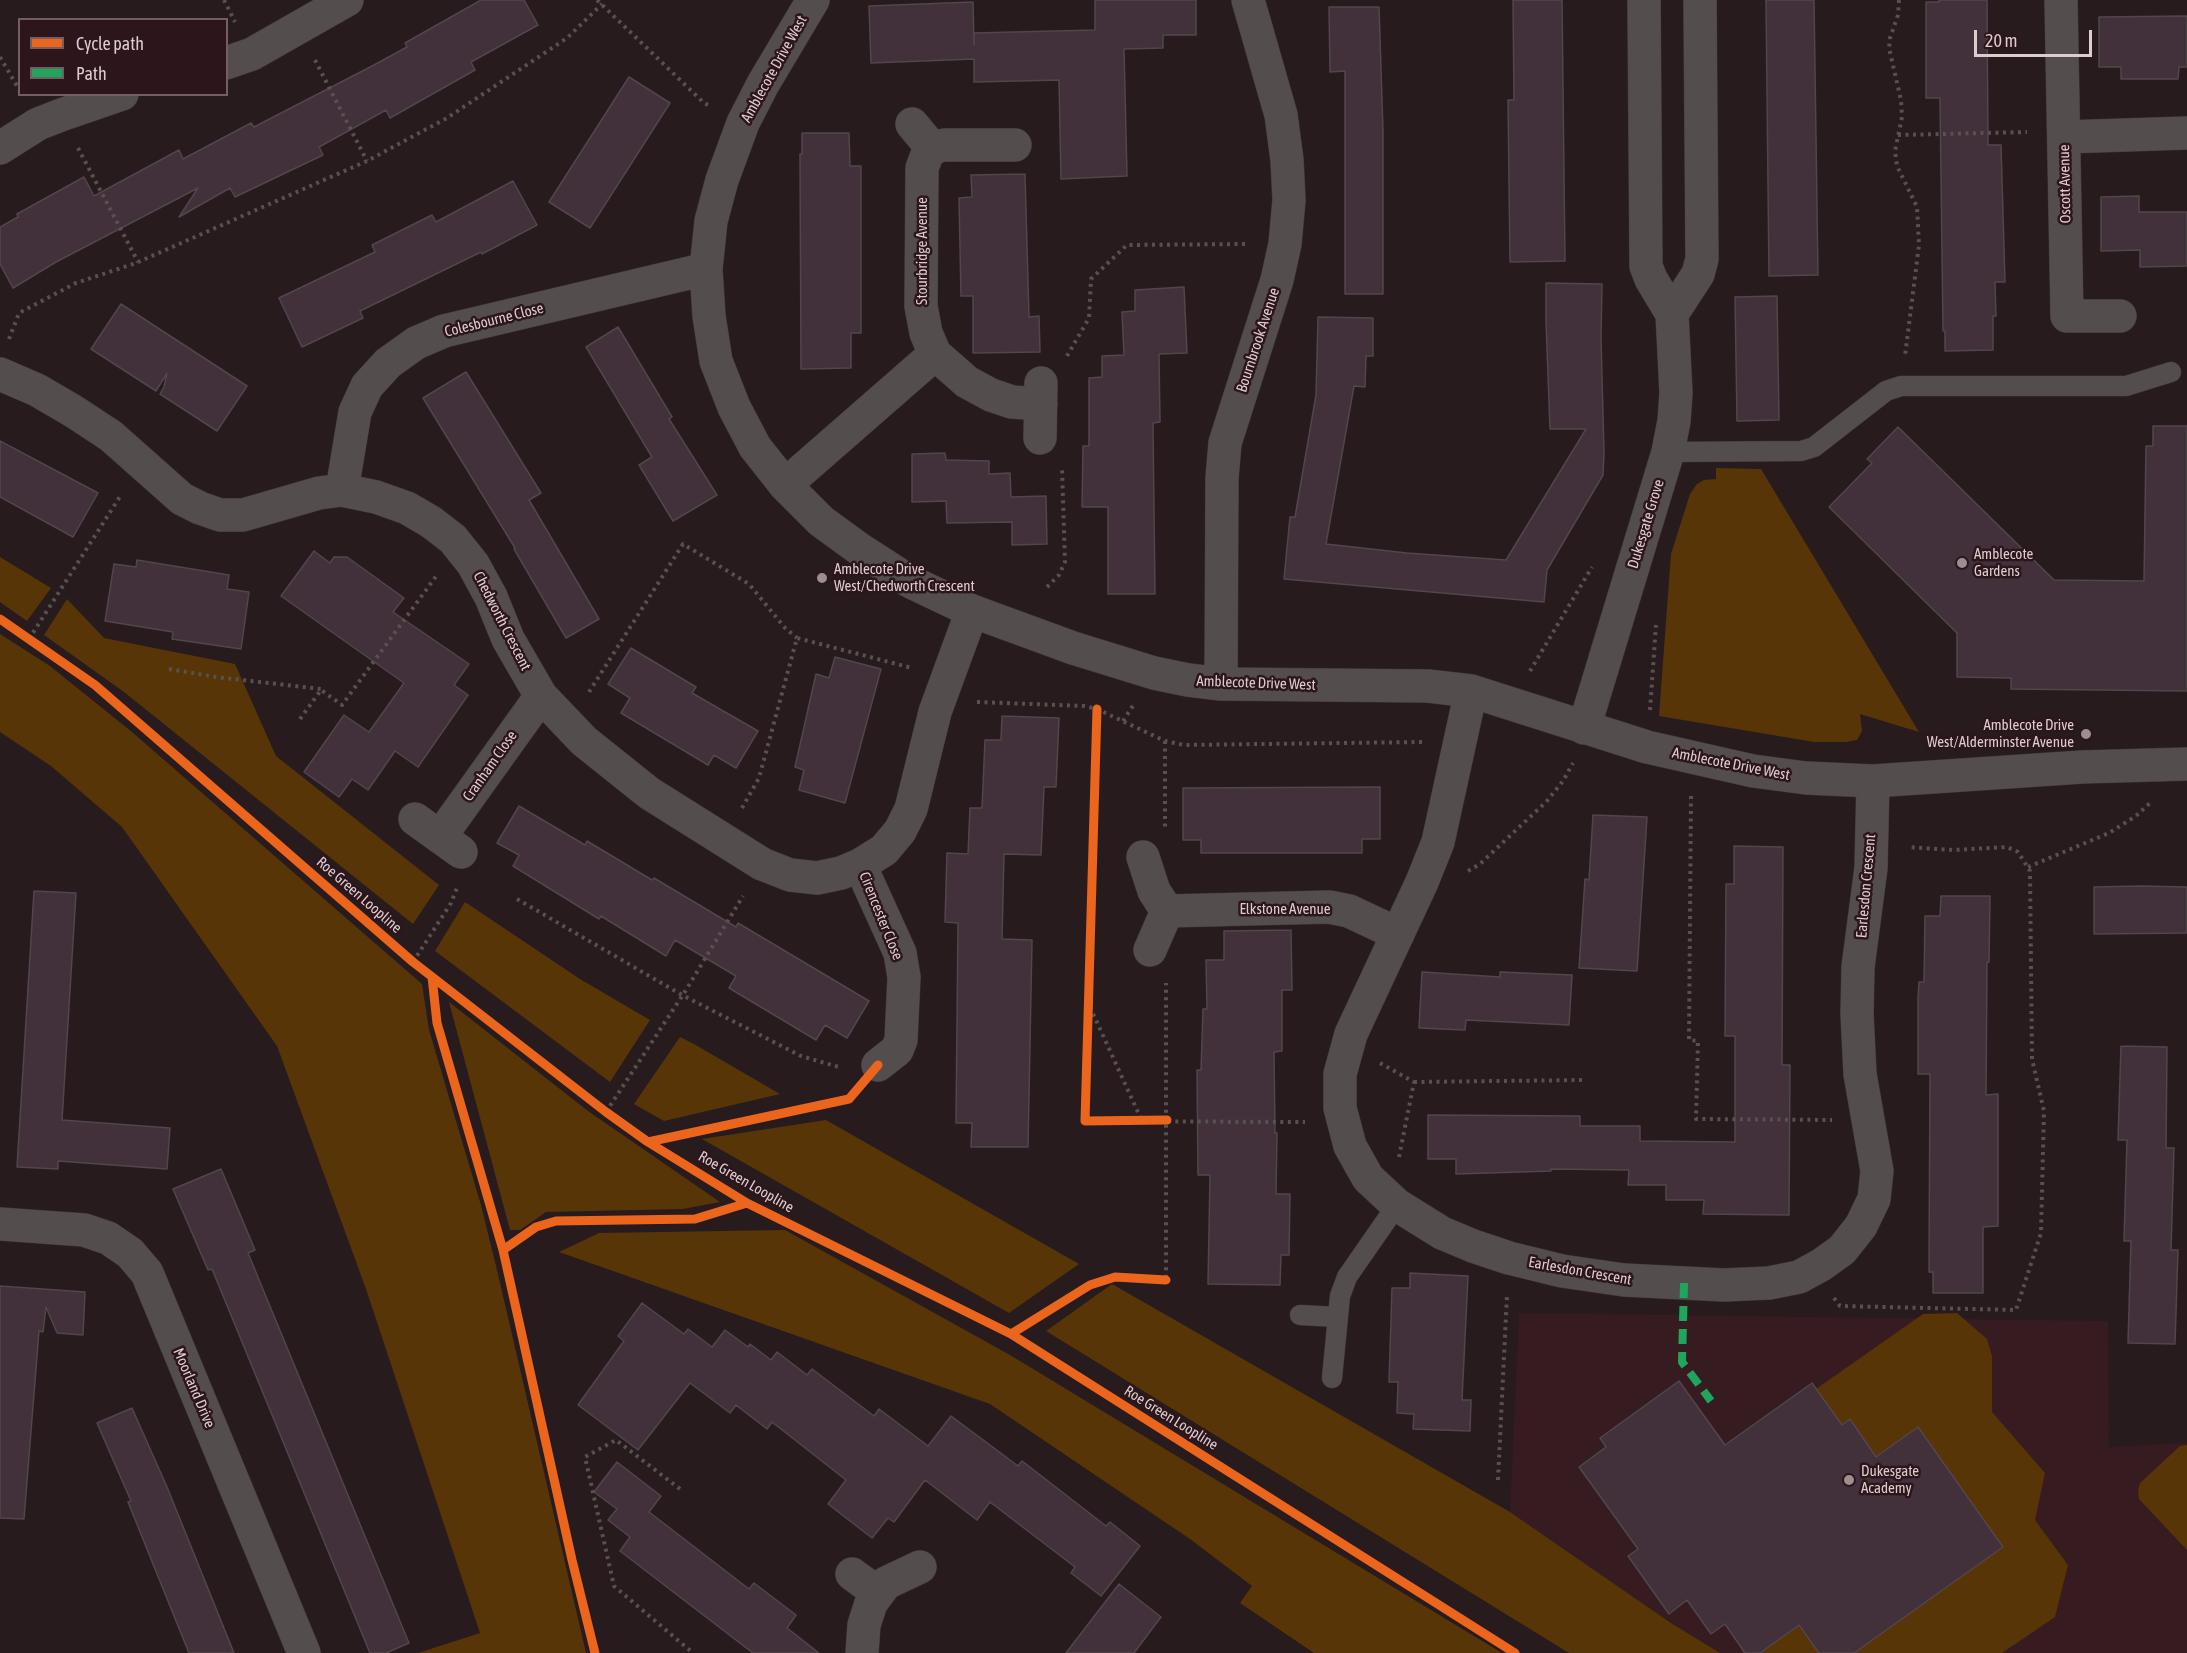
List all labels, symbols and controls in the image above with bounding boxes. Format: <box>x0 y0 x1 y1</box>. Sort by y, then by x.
street label: Amblecote Drive West <box>737 12 811 126</box>
legend <box>18 18 228 96</box>
scale bar <box>1977 18 2096 56</box>
text: 20 m <box>1985 30 2017 51</box>
text: Cycle path <box>76 33 144 54</box>
text: Path <box>76 63 107 84</box>
street label: Oscott Avenue <box>2055 144 2075 224</box>
street label: Stourbridge Avenue <box>913 197 931 305</box>
street label: Bournbrook Avenue <box>1233 285 1283 395</box>
street label: Colesbourne Close <box>443 299 545 341</box>
street label: Dukesgate Grove <box>1624 477 1668 571</box>
place label: Amblecote Gardens <box>1974 545 2033 580</box>
marker: Amblecote Gardens <box>1955 556 1969 570</box>
place label: Amblecote Drive West/Chedworth Crescent <box>834 560 975 595</box>
street label: Chedworth Crescent <box>469 568 535 674</box>
marker: Amblecote Drive West/Chedworth Crescent <box>815 571 829 585</box>
street label: Amblecote Drive West <box>1196 672 1316 694</box>
place label: Amblecote Drive West/Alderminster Avenue <box>1927 716 2074 751</box>
street label: Cranham Close <box>459 727 521 805</box>
marker: Amblecote Drive West/Alderminster Avenue <box>2079 727 2093 741</box>
street label: Amblecote Drive West <box>1671 744 1791 784</box>
street label: Earlesdon Crescent <box>1852 833 1880 939</box>
street label: Roe Green Loopline <box>313 853 405 937</box>
street label: Cirencester Close <box>855 869 907 963</box>
street label: Elkstone Avenue <box>1239 900 1331 918</box>
street label: Roe Green Loopline <box>695 1147 797 1217</box>
street label: Earlesdon Crescent <box>1527 1253 1633 1289</box>
street label: Moorland Drive <box>169 1345 219 1431</box>
street label: Roe Green Loopline <box>1121 1382 1221 1454</box>
place label: Dukesgate Academy <box>1861 1462 1919 1497</box>
marker: Dukesgate Academy <box>1842 1473 1856 1487</box>

